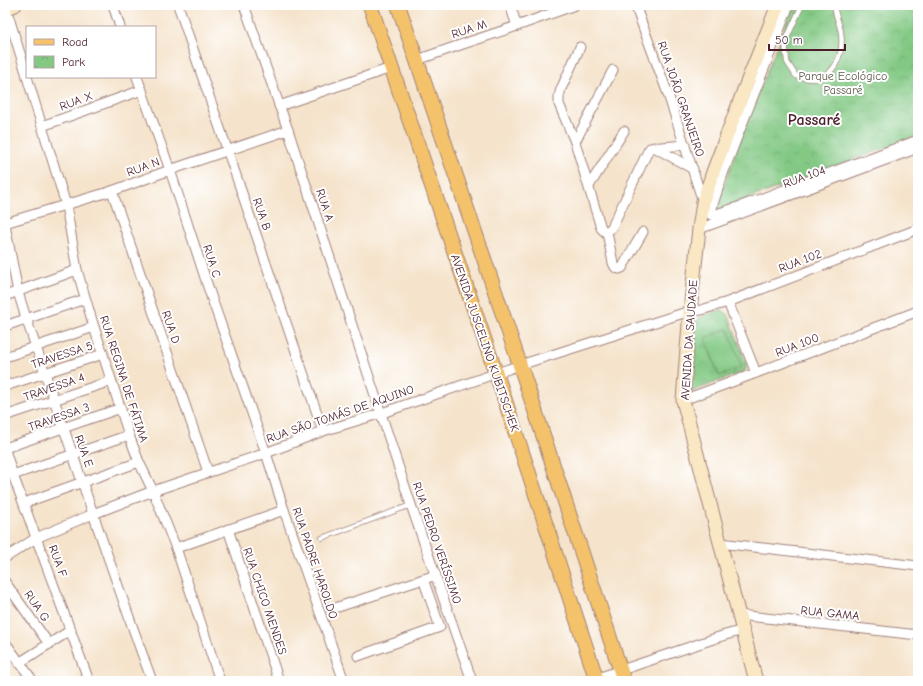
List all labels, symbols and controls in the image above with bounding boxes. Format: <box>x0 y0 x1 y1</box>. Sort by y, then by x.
street label: RUA M <box>450 17 488 41</box>
legend <box>26 26 156 78</box>
scale bar <box>769 26 845 52</box>
text: 50 m <box>775 33 803 47</box>
text: Road <box>62 35 88 49</box>
street label: RUA JOÃO GRANJEIRO <box>655 40 707 159</box>
text: Park <box>62 55 85 69</box>
park label: Parque Ecológico Passaré <box>799 69 887 97</box>
street label: RUA X <box>57 89 95 113</box>
district label: Passaré <box>788 111 840 129</box>
street label: RUA N <box>125 155 161 179</box>
street label: RUA 104 <box>781 163 827 191</box>
street label: RUA A <box>313 187 337 223</box>
street label: RUA B <box>250 196 274 232</box>
street label: RUA C <box>200 243 224 279</box>
street label: RUA 102 <box>777 246 823 276</box>
street label: AVENIDA JUSCELINO KUBITSCHEK <box>448 253 522 434</box>
street label: AVENIDA DA SAUDADE <box>678 279 700 401</box>
street label: RUA D <box>159 309 183 345</box>
street label: RUA REGINA DE FÁTIMA <box>97 314 151 444</box>
street label: RUA 100 <box>773 330 821 360</box>
street label: TRAVESSA 5 <box>29 338 95 372</box>
street label: TRAVESSA 4 <box>22 370 87 404</box>
street label: RUA SÃO TOMÁS DE AQUINO <box>264 382 416 446</box>
street label: TRAVESSA 3 <box>27 400 91 434</box>
street label: RUA E <box>72 433 96 469</box>
street label: RUA PEDRO VERÍSSIMO <box>410 480 465 606</box>
street label: RUA PADRE HAROLDO <box>289 505 341 621</box>
street label: RUA F <box>46 543 70 579</box>
street label: RUA CHICO MENDES <box>240 546 290 657</box>
street label: RUA G <box>21 588 53 625</box>
street label: RUA GAMA <box>800 603 860 623</box>

